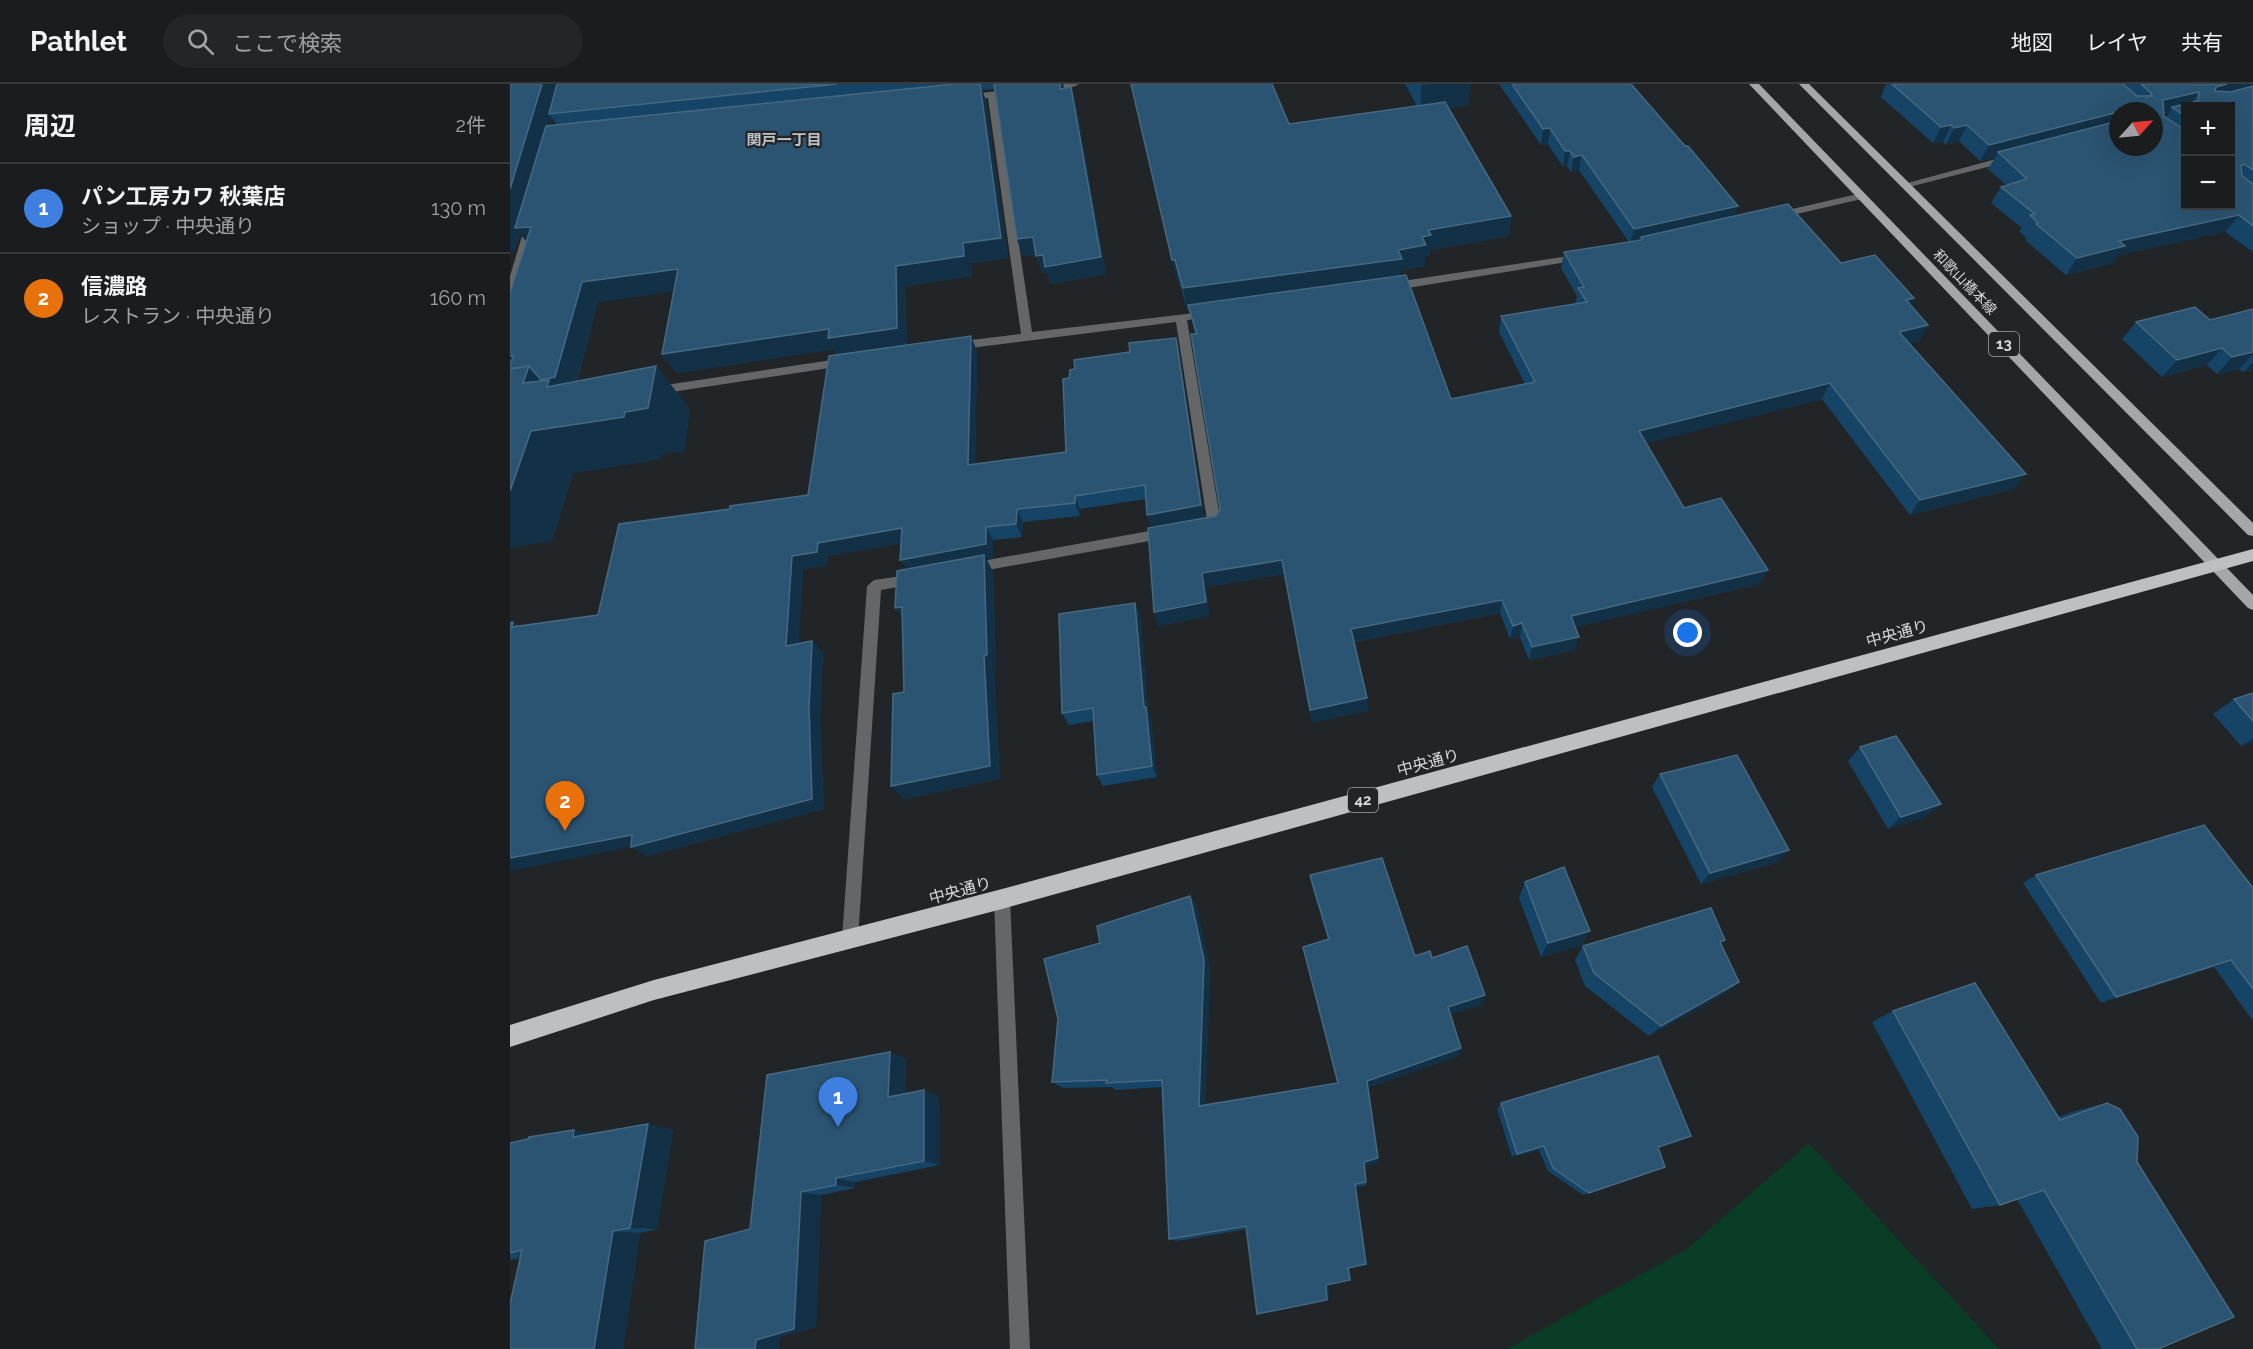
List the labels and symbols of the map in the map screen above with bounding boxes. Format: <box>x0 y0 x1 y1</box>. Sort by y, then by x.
north arrow <box>2109 102 2163 156</box>
district label: 関戸一丁目 <box>746 131 822 149</box>
street label: 和歌山橋本線 <box>1930 246 2000 318</box>
road number: 13 <box>1989 332 2019 356</box>
street label: 中央通り <box>1864 616 1931 651</box>
your location <box>1673 618 1702 647</box>
street label: 中央通り <box>1395 745 1462 780</box>
pin: 2 <box>546 782 584 831</box>
road number: 42 <box>1348 788 1378 812</box>
street label: 中央通り <box>927 873 994 908</box>
pin: 1 <box>818 1078 858 1127</box>

